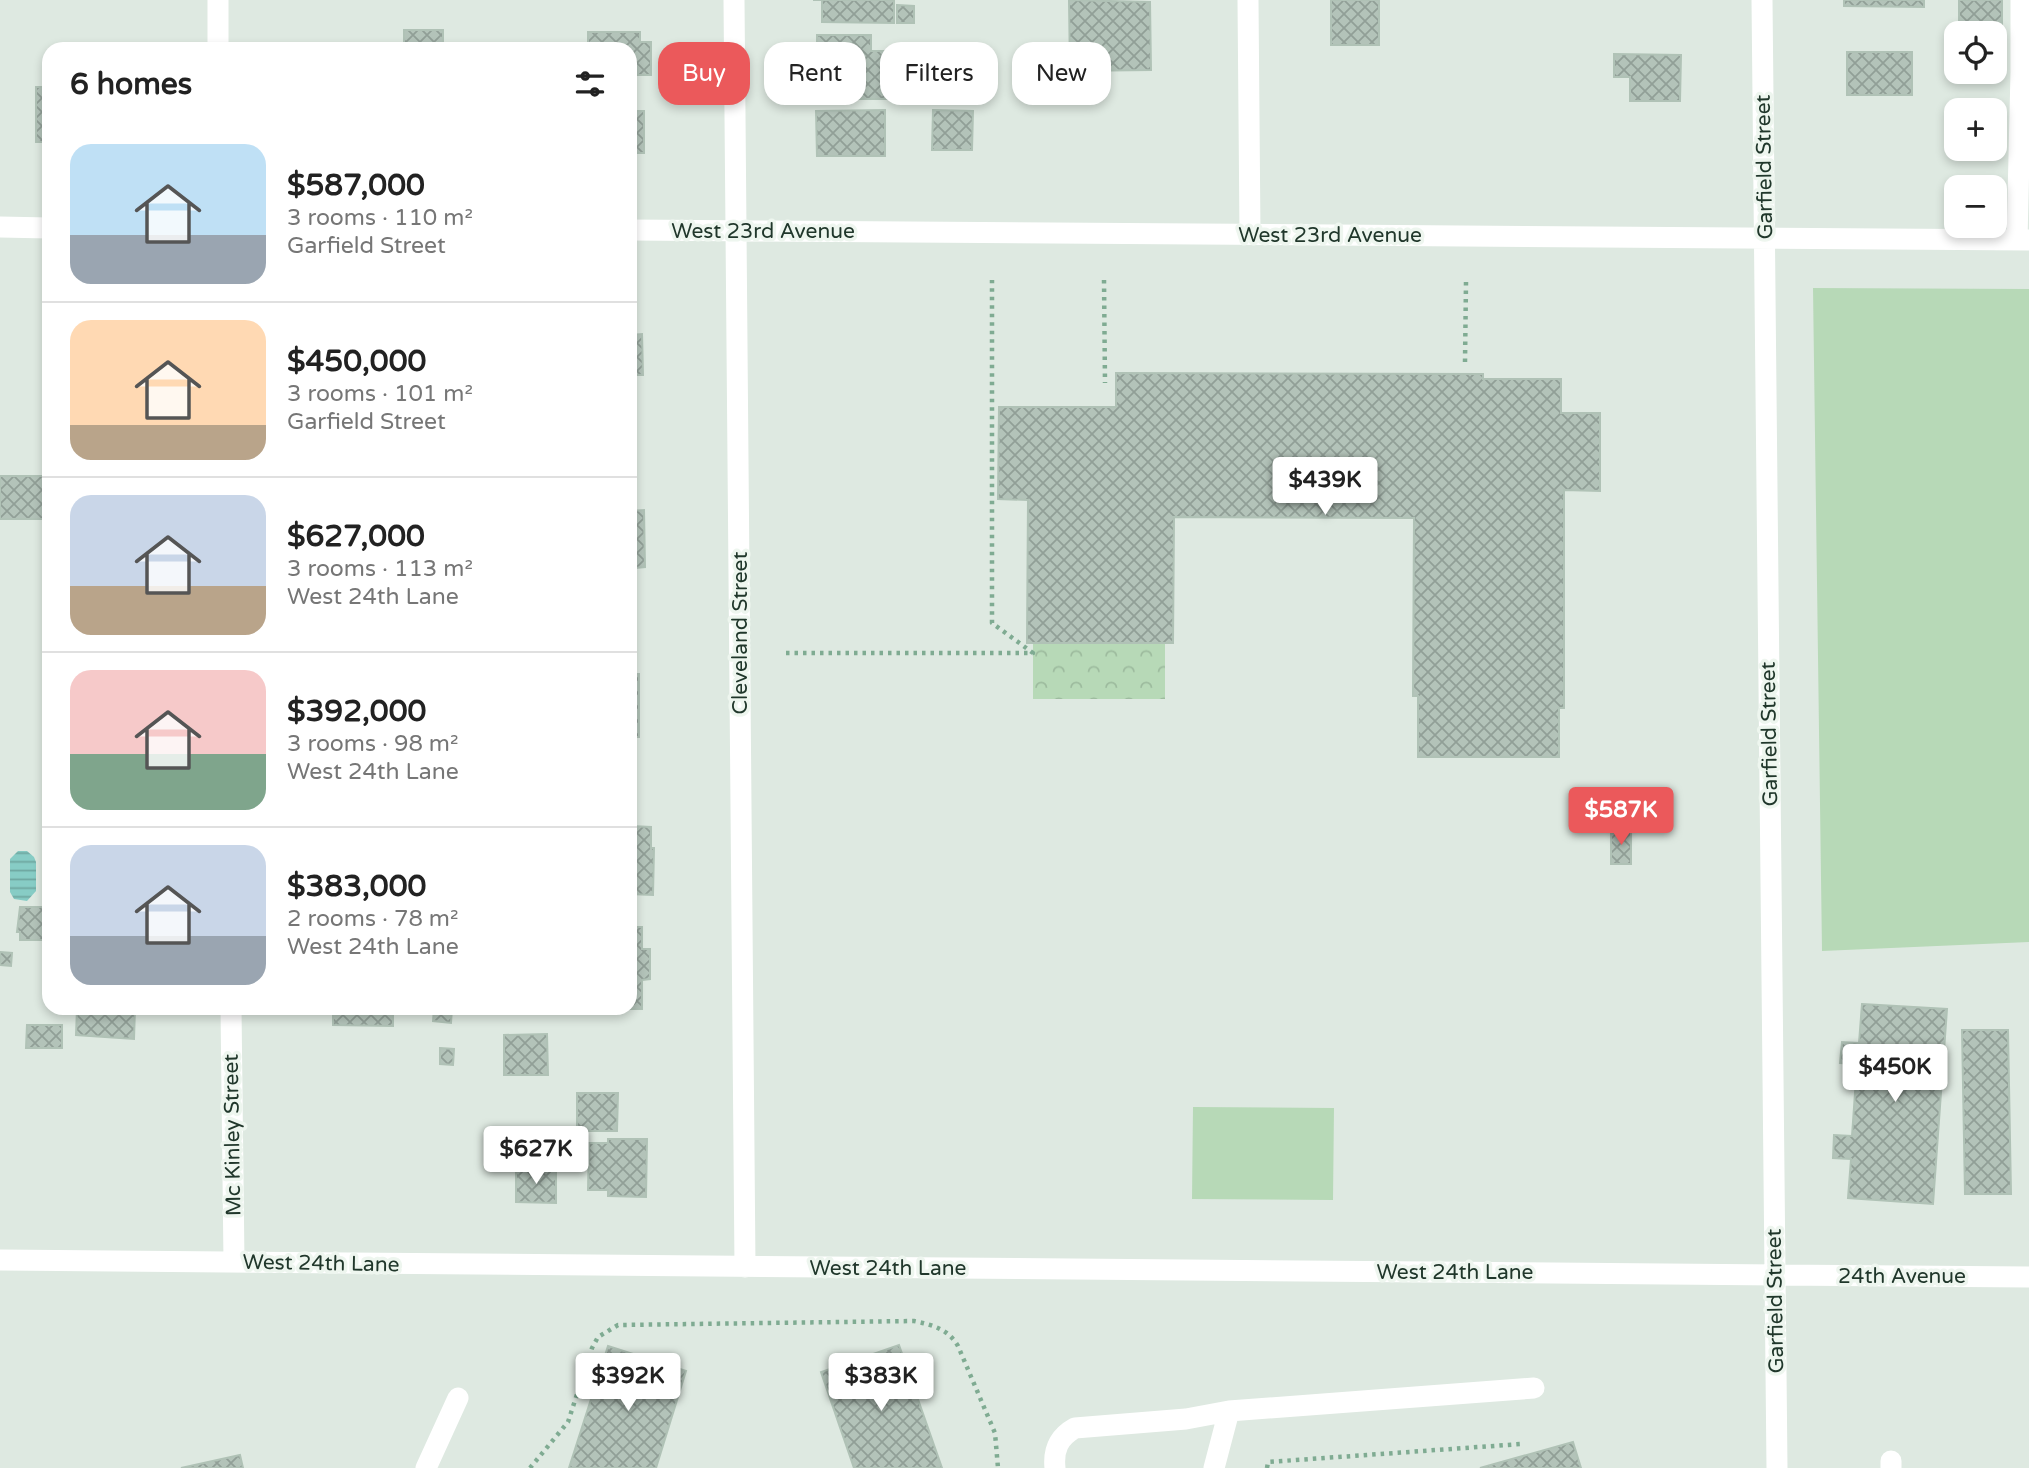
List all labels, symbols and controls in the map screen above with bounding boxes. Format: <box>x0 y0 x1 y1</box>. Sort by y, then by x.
map controls <box>1944 21 2007 238</box>
button: locate <box>1944 21 2007 84</box>
chip: Buy <box>658 42 750 105</box>
chip: Rent <box>764 42 866 105</box>
chip: Filters <box>880 42 998 105</box>
chip: New <box>1012 42 1111 105</box>
icon: filters <box>571 65 609 103</box>
text: 6 homes <box>70 66 192 103</box>
street label: Garfield Street <box>1751 94 1778 240</box>
button: + <box>1944 98 2007 161</box>
text: $587,000 <box>287 167 425 204</box>
icon: home <box>126 172 210 256</box>
button: − <box>1944 175 2007 238</box>
text: 3 rooms · 110 m² <box>287 204 473 232</box>
street label: West 23rd Avenue <box>671 219 855 244</box>
street label: West 23rd Avenue <box>1238 223 1422 248</box>
text: Garfield Street <box>287 232 446 260</box>
text: $450,000 <box>287 343 426 380</box>
icon: home <box>126 348 210 432</box>
text: 3 rooms · 101 m² <box>287 380 473 408</box>
text: Garfield Street <box>287 408 446 436</box>
pin: $439K <box>1276 458 1374 517</box>
text: $439K <box>1289 466 1361 494</box>
text: $627,000 <box>287 518 425 555</box>
icon: home <box>126 523 210 607</box>
street label: Cleveland Street <box>728 551 753 715</box>
text: 3 rooms · 113 m² <box>287 555 473 583</box>
text: West 24th Lane <box>287 583 459 611</box>
street label: Garfield Street <box>1756 661 1783 807</box>
text: $392,000 <box>287 693 426 730</box>
icon: home <box>126 698 210 782</box>
text: 3 rooms · 98 m² <box>287 730 458 758</box>
text: West 24th Lane <box>287 758 459 786</box>
pin: $587K <box>1572 788 1670 847</box>
text: $587K <box>1585 796 1657 824</box>
text: $383,000 <box>287 868 426 905</box>
icon: home <box>126 873 210 957</box>
text: 2 rooms · 78 m² <box>287 905 458 933</box>
text: West 24th Lane <box>287 933 459 961</box>
pin: $450K <box>1846 1044 1944 1104</box>
text: $450K <box>1859 1053 1931 1081</box>
street label: Mc Kinley Street <box>219 1054 246 1216</box>
pin: $627K <box>487 1126 585 1186</box>
text: $627K <box>500 1135 572 1163</box>
street label: Garfield Street <box>1762 1228 1789 1374</box>
street label: West 24th Lane <box>242 1250 400 1277</box>
street label: West 24th Lane <box>810 1256 967 1281</box>
street label: West 24th Lane <box>1377 1260 1534 1285</box>
street label: 24th Avenue <box>1838 1264 1966 1289</box>
pin: $392K <box>579 1354 677 1413</box>
pin: $383K <box>832 1354 930 1413</box>
text: $392K <box>592 1362 664 1390</box>
text: $383K <box>845 1362 917 1390</box>

